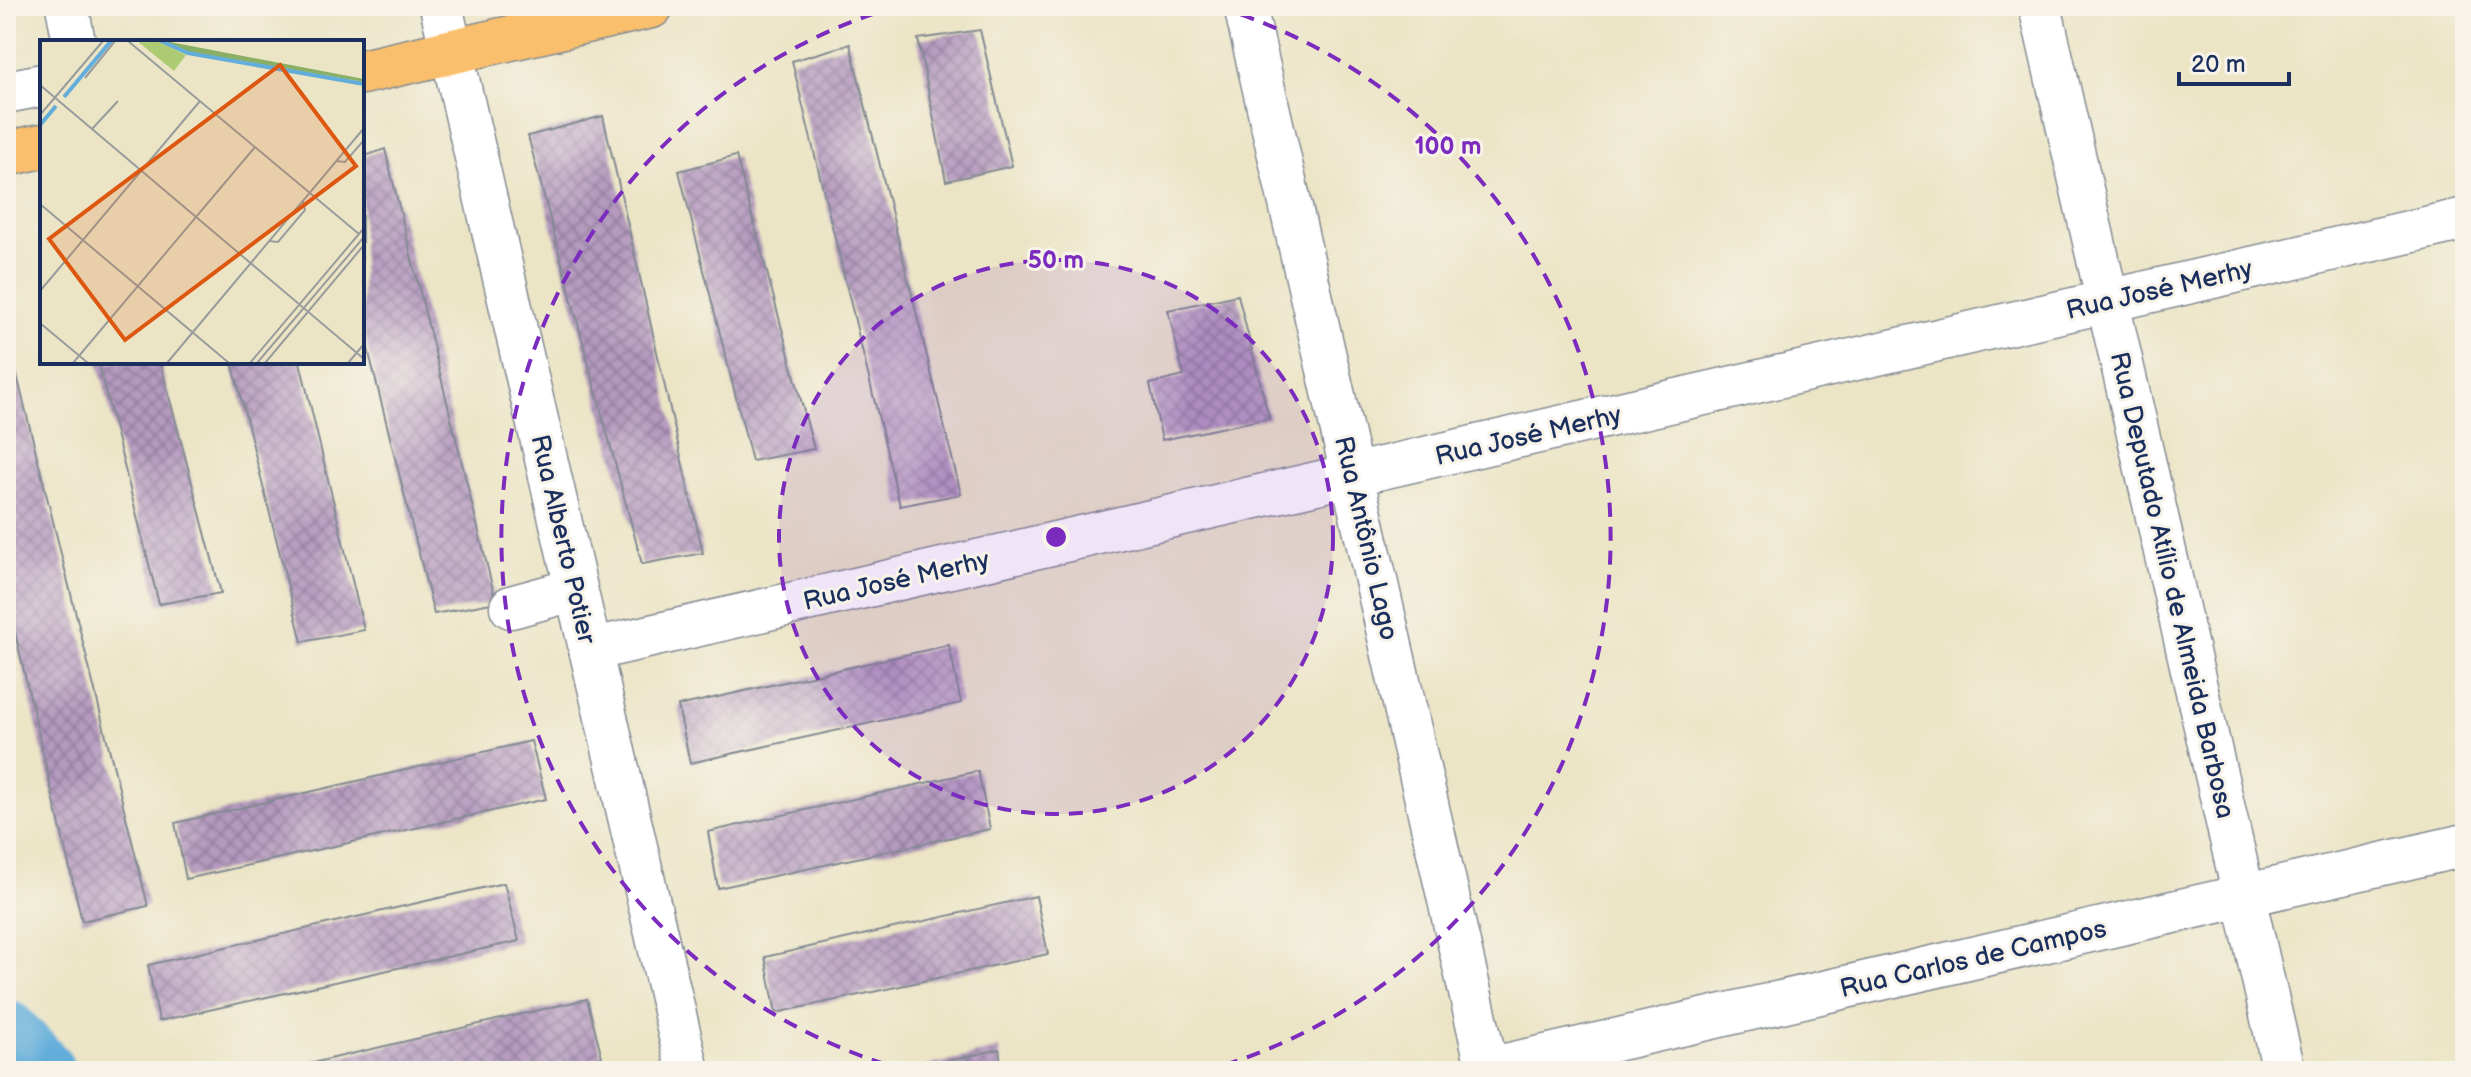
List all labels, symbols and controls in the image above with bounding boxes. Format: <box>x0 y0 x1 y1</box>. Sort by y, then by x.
scale bar <box>2179 36 2289 86</box>
inset map <box>40 40 364 364</box>
text: 20 m <box>2191 50 2246 79</box>
text: 100 m <box>1415 132 1481 161</box>
text: 50 m <box>1028 246 1084 275</box>
street label: Rua José Merhy <box>2063 254 2256 327</box>
street label: Rua Deputado Atílio de Almeida Barbosa <box>2103 349 2240 822</box>
street label: Rua José Merhy <box>1432 400 1625 473</box>
street label: Rua Alberto Potier <box>523 432 602 648</box>
street label: Rua Antônio Lago <box>1327 433 1404 643</box>
centre of rings <box>1042 523 1070 551</box>
street label: Rua José Merhy <box>800 545 993 618</box>
street label: Rua Carlos de Campos <box>1837 914 2110 1005</box>

